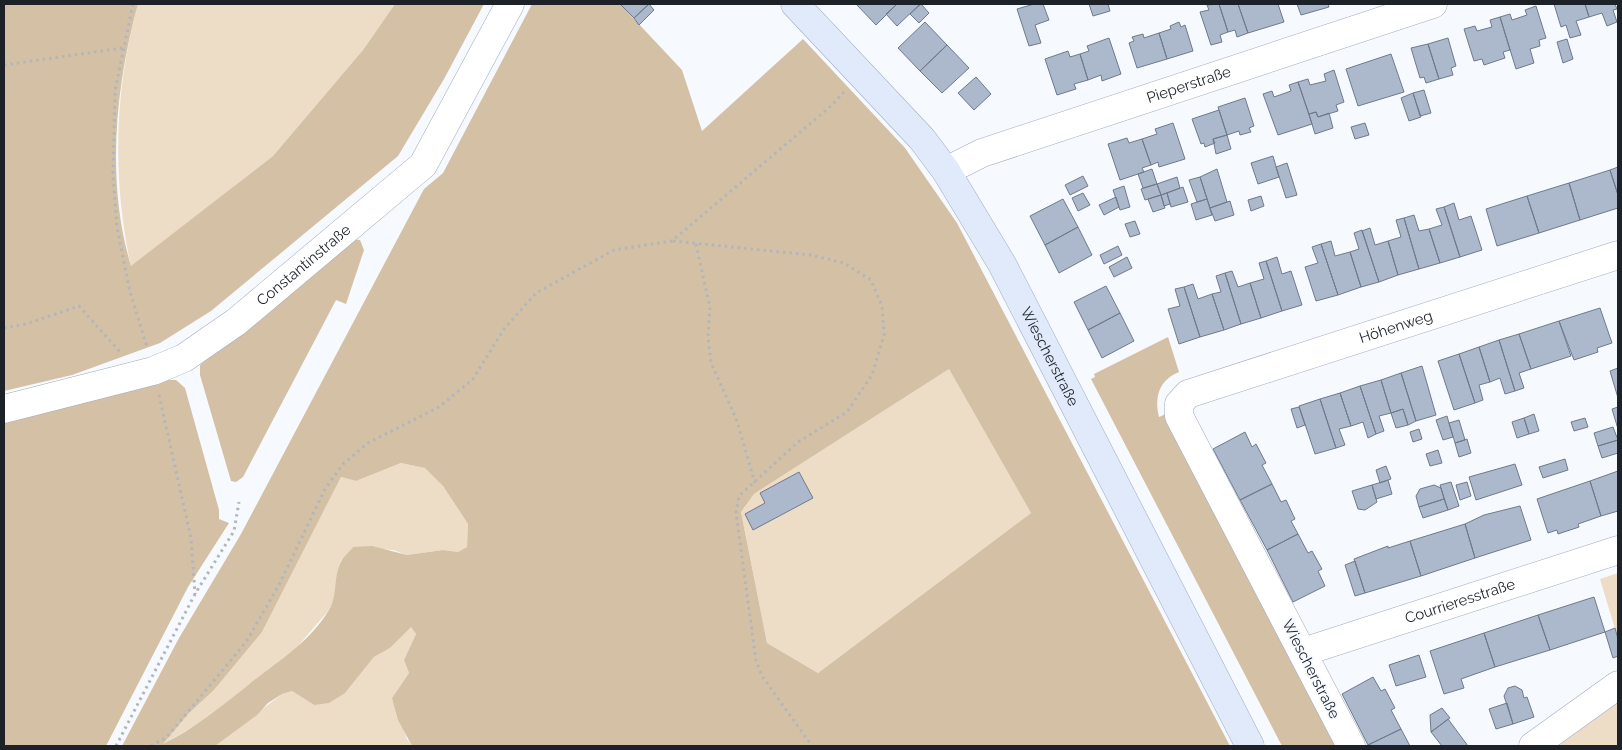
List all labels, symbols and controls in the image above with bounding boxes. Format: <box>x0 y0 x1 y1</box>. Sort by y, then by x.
street label: Pieperstraße <box>1144 62 1233 107</box>
street label: Constantinstraße <box>253 221 354 310</box>
street label: Wiescherstraße <box>1017 304 1083 409</box>
street label: Höhenweg <box>1357 307 1435 347</box>
street label: Courrieresstraße <box>1403 575 1517 627</box>
street label: Wiescherstraße <box>1278 616 1344 722</box>

